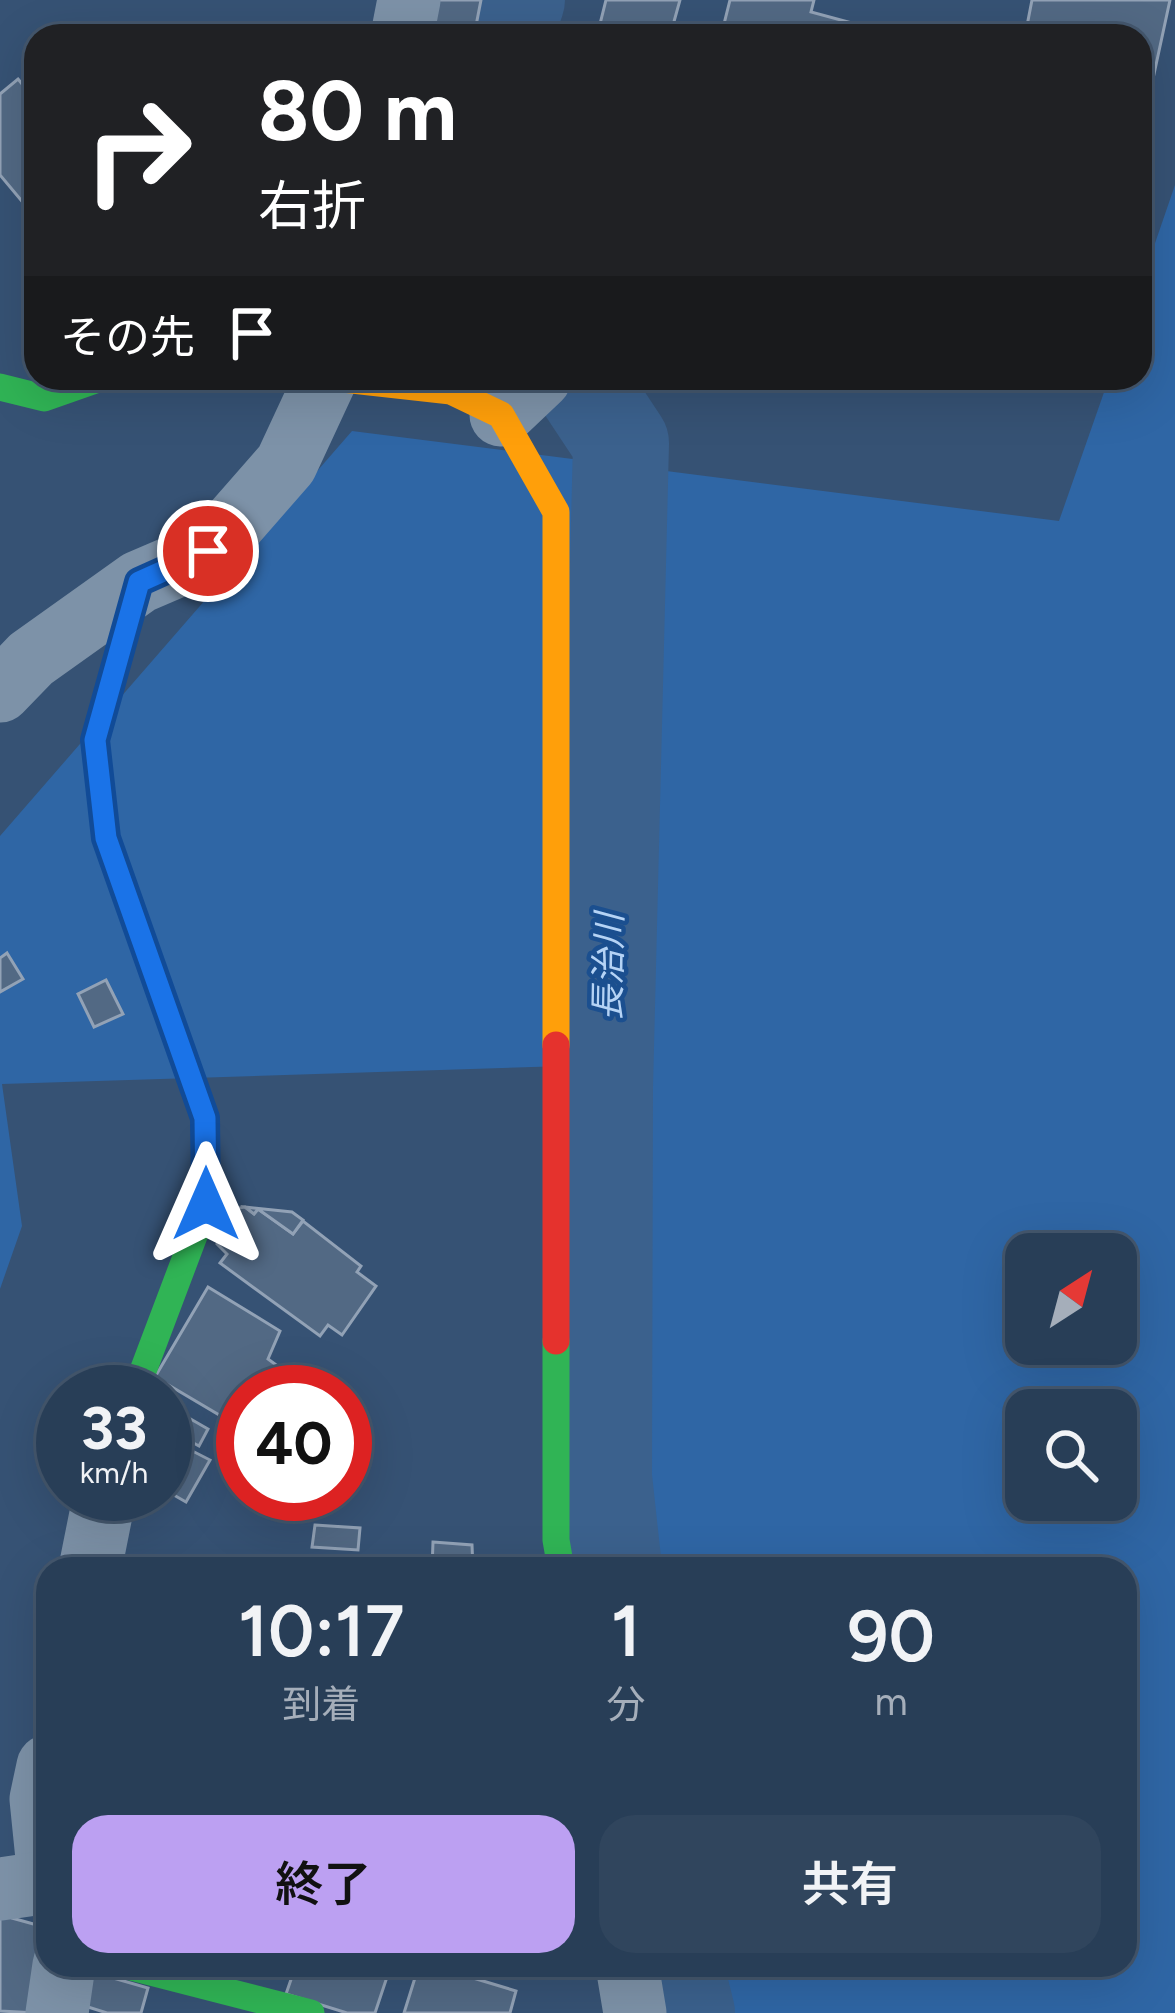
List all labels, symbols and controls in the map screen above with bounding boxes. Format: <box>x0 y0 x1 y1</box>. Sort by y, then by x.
text: 80 m <box>258 60 457 161</box>
icon: right <box>60 72 216 228</box>
text: 右折 <box>258 174 366 239</box>
icon: arrive <box>219 300 285 366</box>
text: その先 <box>60 310 195 364</box>
pin <box>157 500 259 602</box>
icon: arrive <box>175 518 241 584</box>
water label: 長治川 <box>586 909 631 1021</box>
position arrow <box>143 1141 269 1267</box>
north arrow <box>1005 1233 1137 1365</box>
map controls <box>1005 1233 1137 1521</box>
speed limit sign: 40 <box>216 1365 372 1521</box>
button: search <box>1005 1389 1137 1521</box>
text: 33 <box>81 1392 147 1464</box>
text: km/h <box>80 1454 148 1491</box>
text: 10:17 <box>238 1588 404 1674</box>
text: 1 <box>611 1588 641 1674</box>
text: 90 <box>847 1593 935 1679</box>
text: m <box>875 1678 908 1725</box>
text: 到着 <box>282 1681 360 1728</box>
text: 分 <box>606 1681 645 1728</box>
button: 終了 <box>72 1815 575 1953</box>
button: 共有 <box>599 1815 1101 1953</box>

